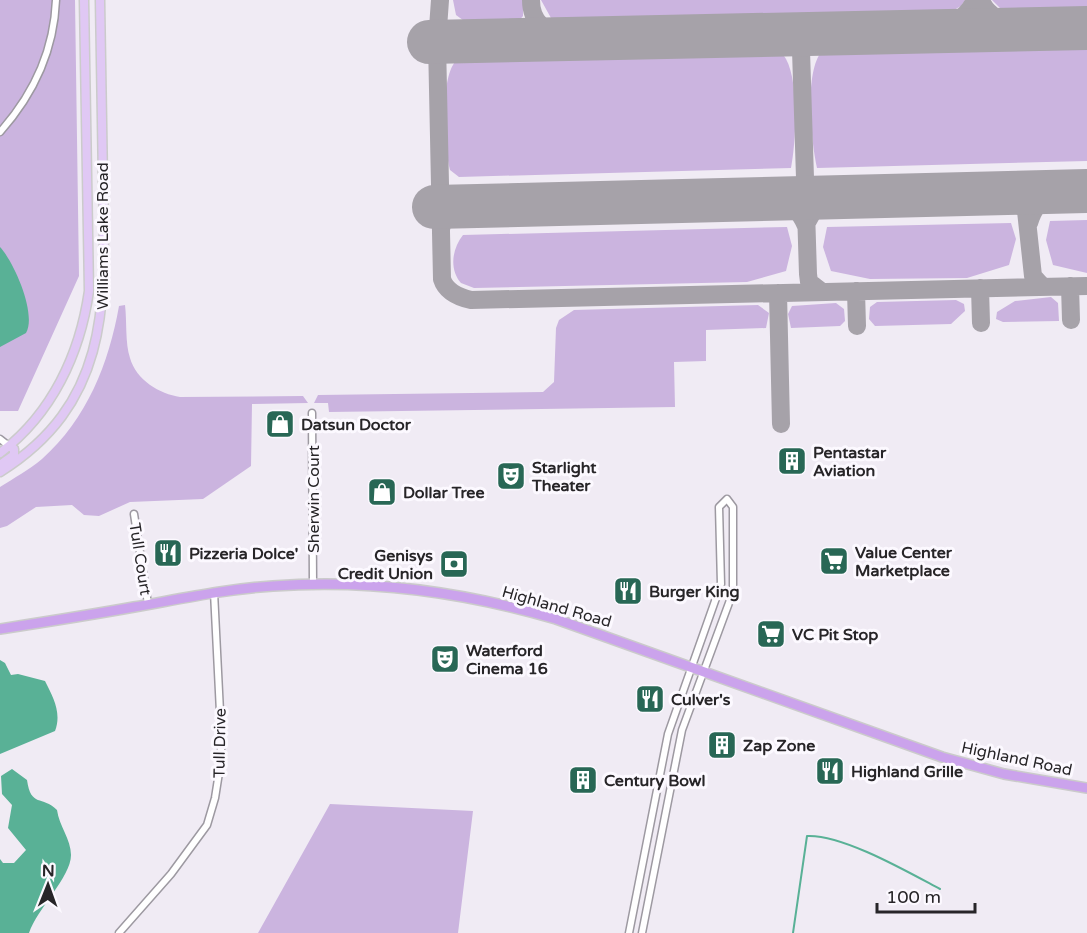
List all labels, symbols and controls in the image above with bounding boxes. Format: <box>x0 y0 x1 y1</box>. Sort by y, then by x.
street label: Williams Lake Road <box>93 162 113 310</box>
shop icon: Datsun Doctor <box>264 408 296 440</box>
place label: Datsun Doctor <box>301 415 412 435</box>
place label: Pentastar Aviation <box>813 443 887 481</box>
street label: Sherwin Court <box>304 445 324 553</box>
building icon: Pentastar Aviation <box>776 445 808 477</box>
place label: Starlight Theater <box>531 458 597 496</box>
theatre icon: Starlight Theater <box>495 460 527 492</box>
shop icon: Dollar Tree <box>366 476 398 508</box>
place label: Dollar Tree <box>403 483 484 503</box>
street label: Tull Court <box>124 521 156 597</box>
restaurant icon: Pizzeria Dolce' <box>152 537 184 569</box>
place label: Value Center Marketplace <box>855 543 953 581</box>
place label: Pizzeria Dolce' <box>189 544 298 564</box>
supermarket icon: Value Center Marketplace <box>818 545 850 577</box>
place label: Genisys Credit Union <box>338 546 433 584</box>
bank icon: Genisys Credit Union <box>438 548 470 580</box>
restaurant icon: Burger King <box>612 575 644 607</box>
street label: Highland Road <box>500 582 614 632</box>
place label: Burger King <box>649 582 740 602</box>
supermarket icon: VC Pit Stop <box>755 618 787 650</box>
place label: VC Pit Stop <box>792 625 878 645</box>
place label: Waterford Cinema 16 <box>466 641 548 679</box>
theatre icon: Waterford Cinema 16 <box>429 643 461 675</box>
restaurant icon: Culver's <box>634 683 666 715</box>
place label: Culver's <box>671 690 731 710</box>
street label: Tull Drive <box>209 708 231 778</box>
building icon: Zap Zone <box>706 729 738 761</box>
place label: Zap Zone <box>743 736 815 756</box>
street label: Highland Road <box>959 737 1074 781</box>
restaurant icon: Highland Grille <box>814 755 846 787</box>
place label: Highland Grille <box>851 762 963 782</box>
building icon: Century Bowl <box>567 764 599 796</box>
place label: Century Bowl <box>604 771 706 791</box>
north arrow <box>18 855 78 915</box>
text: N <box>42 861 55 881</box>
scale bar <box>877 876 974 914</box>
text: 100 m <box>886 886 941 908</box>

